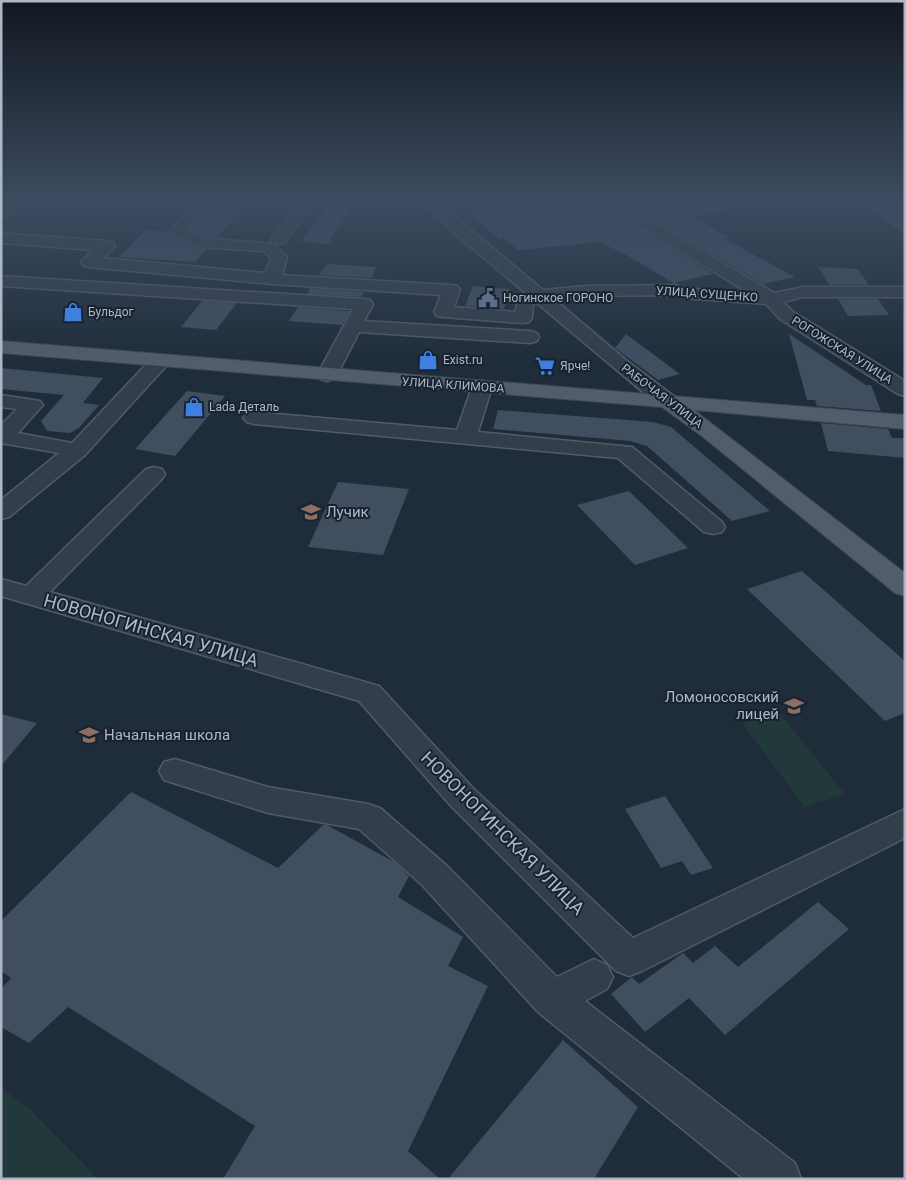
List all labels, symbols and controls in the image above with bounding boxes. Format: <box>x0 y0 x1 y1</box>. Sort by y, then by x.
street label: УЛИЦА СУЩЕНКО <box>656 283 758 305</box>
public building icon: Ногинское ГОРОНО <box>477 287 499 309</box>
place label: Ногинское ГОРОНО <box>503 291 613 305</box>
shop icon: Бульдог <box>62 301 84 323</box>
place label: Бульдог <box>88 305 134 319</box>
street label: РОГОЖСКАЯ УЛИЦА <box>789 313 895 387</box>
shop icon: Exist.ru <box>417 349 439 371</box>
place label: Exist.ru <box>443 353 483 367</box>
supermarket icon: Ярче! <box>534 355 556 377</box>
place label: Ярче! <box>560 359 590 373</box>
street label: РАБОЧАЯ УЛИЦА <box>619 361 706 431</box>
street label: УЛИЦА КЛИМОВА <box>401 374 505 396</box>
shop icon: Lada Деталь <box>183 396 205 418</box>
place label: Lada Деталь <box>209 400 279 414</box>
school or university icon: Лучик <box>300 501 322 523</box>
place label: Лучик <box>326 503 369 521</box>
street label: НОВОНОГИНСКАЯ УЛИЦА <box>41 589 261 671</box>
place label: Ломоносовский лицей <box>665 688 779 723</box>
school or university icon: Ломоносовский лицей <box>783 695 805 717</box>
school or university icon: Начальная школа <box>78 724 100 746</box>
place label: Начальная школа <box>104 726 230 744</box>
street label: НОВОНОГИНСКАЯ УЛИЦА <box>417 747 589 919</box>

